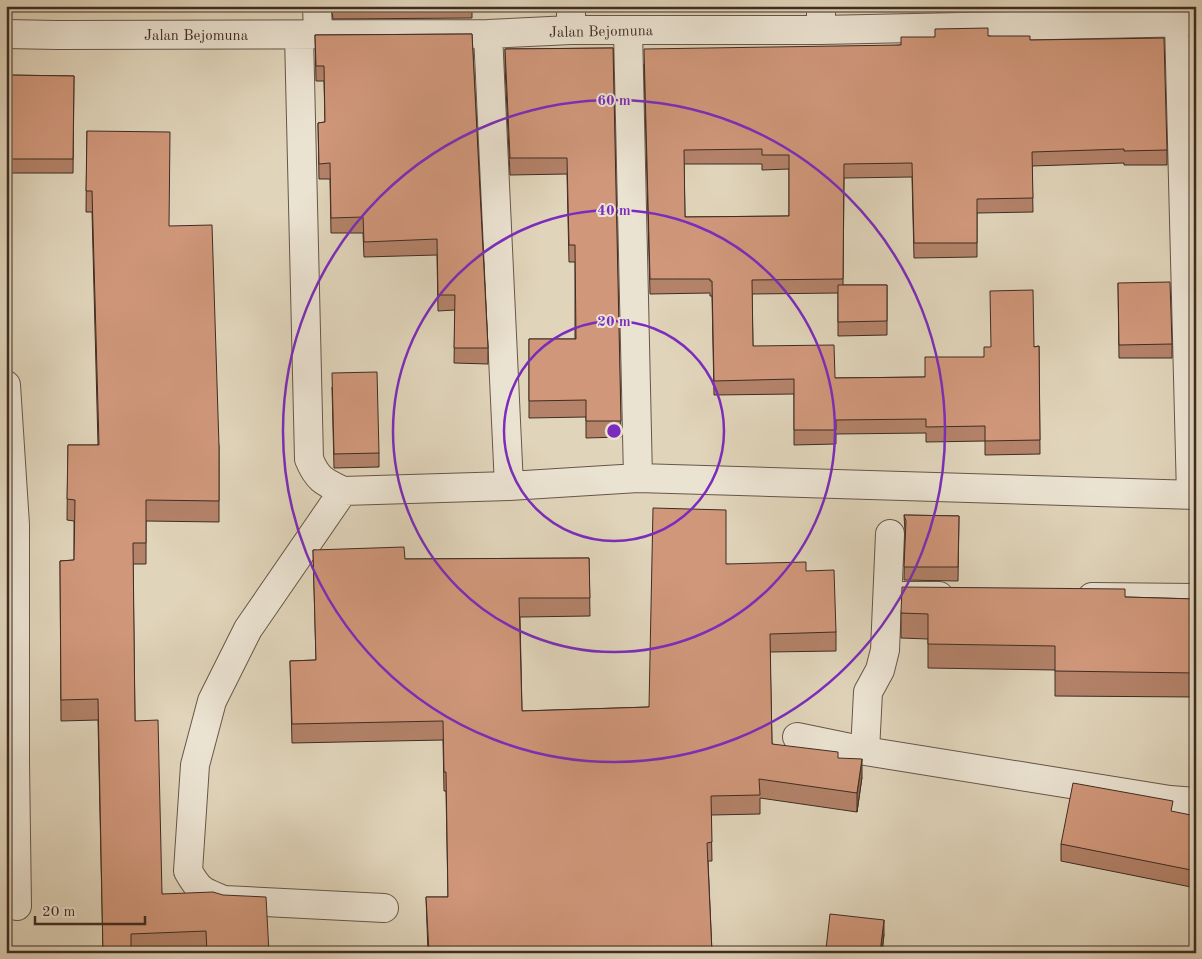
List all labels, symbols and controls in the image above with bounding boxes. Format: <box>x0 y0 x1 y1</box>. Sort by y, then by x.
street label: Jalan Bejomuna <box>549 24 654 41</box>
street label: Jalan Bejomuna <box>144 29 249 44</box>
text: 60 m <box>597 94 631 109</box>
text: 40 m <box>597 204 631 219</box>
text: 20 m <box>597 315 631 330</box>
centre of rings <box>605 422 623 440</box>
scale bar <box>35 894 145 926</box>
text: 20 m <box>42 905 76 920</box>

